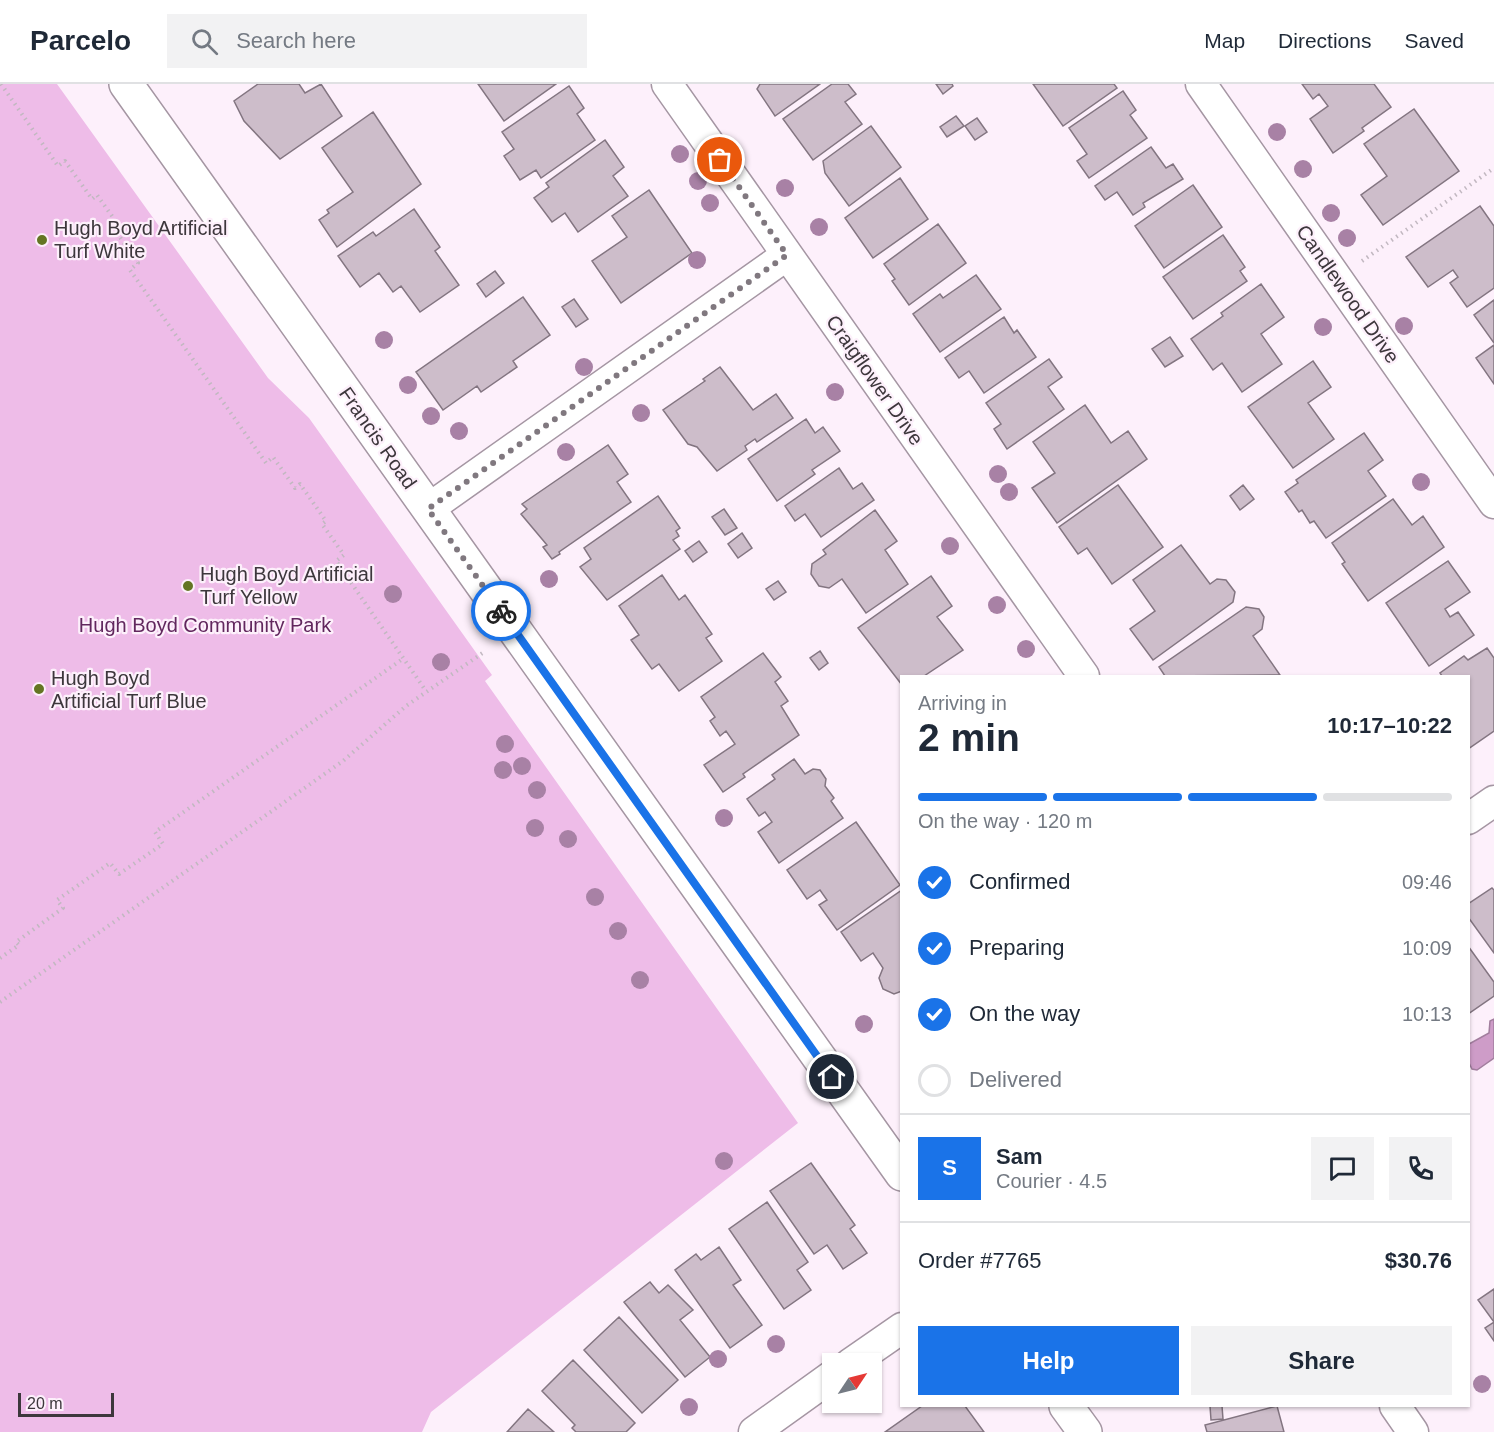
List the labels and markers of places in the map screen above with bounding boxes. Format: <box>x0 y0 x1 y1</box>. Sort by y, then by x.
pin <box>694 134 745 185</box>
place label: Hugh Boyd Artificial Turf White <box>54 217 227 262</box>
marker: Hugh Boyd Artificial Turf White <box>35 233 49 247</box>
place label: Hugh Boyd Artificial Turf Yellow <box>200 563 373 608</box>
marker: Hugh Boyd Artificial Turf Yellow <box>181 579 195 593</box>
place label: Hugh Boyd Artificial Turf Blue <box>51 667 207 712</box>
marker: Hugh Boyd Artificial Turf Blue <box>32 682 46 696</box>
pin <box>806 1051 857 1102</box>

